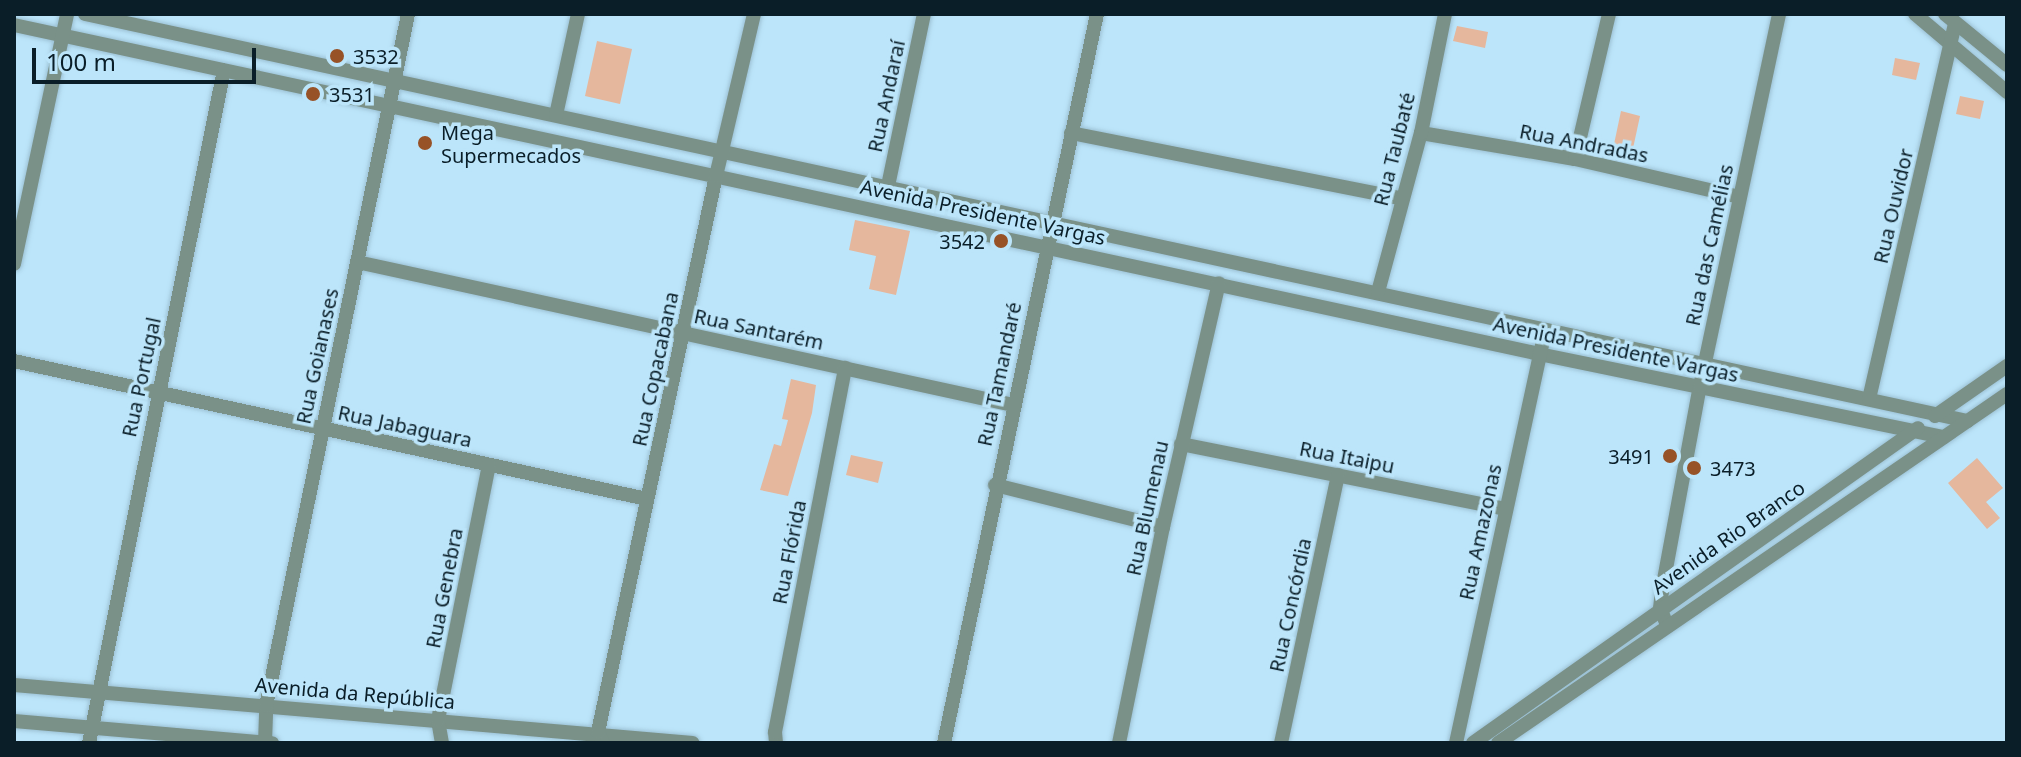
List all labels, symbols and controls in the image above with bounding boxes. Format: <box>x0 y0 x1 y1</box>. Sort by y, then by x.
scale bar <box>36 32 260 82</box>
street label: Rua Andaraí <box>862 38 910 154</box>
place label: 3532 <box>353 44 399 68</box>
text: 100 m <box>46 45 116 78</box>
marker: 3532 <box>328 47 346 65</box>
place label: 3531 <box>329 82 375 106</box>
marker: 3531 <box>304 85 322 103</box>
street label: Rua Taubaté <box>1368 90 1420 208</box>
street label: Rua Andradas <box>1517 119 1651 167</box>
place label: Mega Supermecados <box>441 120 581 167</box>
marker: Mega Supermecados <box>416 134 434 152</box>
street label: Rua Ouvidor <box>1868 146 1918 266</box>
street label: Rua das Camélias <box>1680 162 1738 328</box>
street label: Avenida Presidente Vargas <box>858 174 1108 250</box>
place label: 3542 <box>939 229 985 253</box>
marker: 3542 <box>992 232 1010 250</box>
street label: Rua Goianases <box>291 286 343 426</box>
street label: Rua Copacabana <box>627 290 683 448</box>
street label: Rua Tamandaré <box>972 300 1026 448</box>
street label: Rua Santarém <box>692 304 826 354</box>
street label: Avenida Presidente Vargas <box>1491 311 1741 387</box>
street label: Rua Portugal <box>117 315 165 439</box>
street label: Rua Jabaguara <box>336 400 474 452</box>
street label: Rua Itaipu <box>1297 436 1397 478</box>
street label: Rua Blumenau <box>1121 438 1173 578</box>
place label: 3491 <box>1608 444 1654 468</box>
marker: 3491 <box>1661 447 1679 465</box>
place label: 3473 <box>1710 456 1756 480</box>
marker: 3473 <box>1685 459 1703 477</box>
street label: Rua Amazonas <box>1454 462 1506 602</box>
street label: Avenida Rio Branco <box>1647 475 1809 599</box>
street label: Rua Flórida <box>767 498 811 606</box>
street label: Rua Genebra <box>421 526 467 650</box>
street label: Rua Concórdia <box>1264 536 1316 674</box>
street label: Avenida da República <box>254 672 456 714</box>

